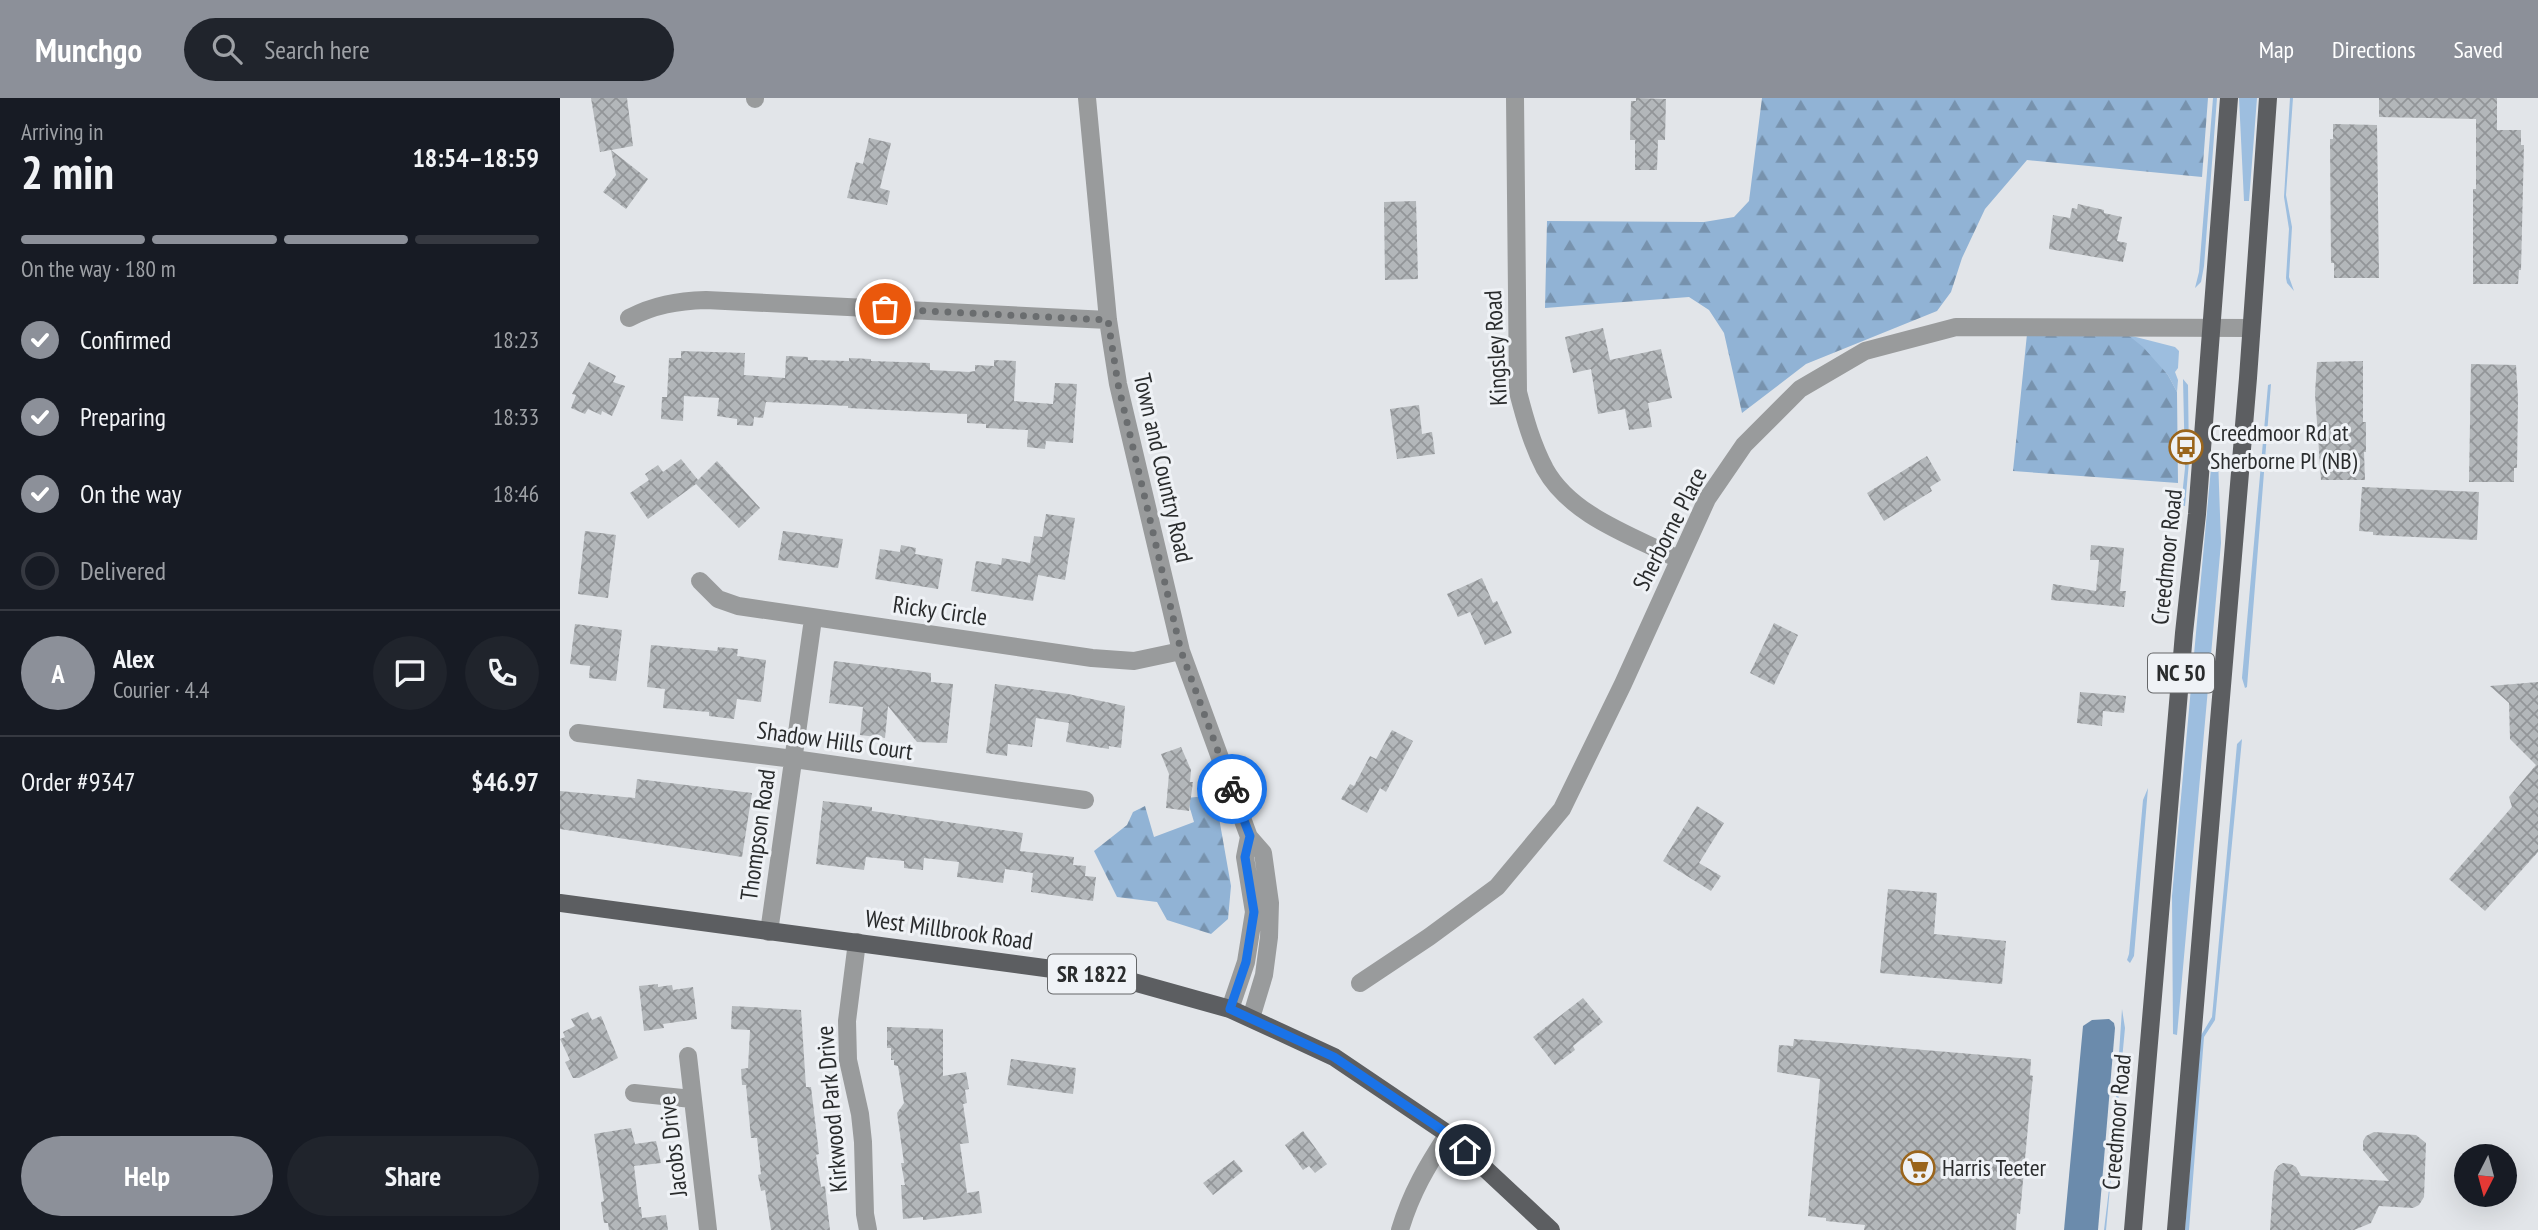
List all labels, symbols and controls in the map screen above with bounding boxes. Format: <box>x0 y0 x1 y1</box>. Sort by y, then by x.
search box <box>184 18 674 81</box>
text: Munchgo <box>35 28 142 71</box>
icon: search <box>208 30 246 68</box>
text: Search here <box>264 33 370 66</box>
text: Map <box>2259 34 2294 65</box>
text: Directions <box>2332 34 2416 65</box>
text: Saved <box>2454 34 2503 65</box>
text: Arriving in <box>21 117 103 146</box>
text: 18:54–18:59 <box>412 141 539 174</box>
text: 2 min <box>21 142 114 202</box>
text: On the way · 180 m <box>21 254 176 283</box>
pin <box>855 279 915 339</box>
icon: bag <box>866 290 904 328</box>
street label: Kingsley Road <box>1477 290 1514 407</box>
icon: check <box>21 321 59 359</box>
text: Confirmed <box>80 323 171 356</box>
text: 18:23 <box>493 325 539 354</box>
street label: Town and Country Road <box>1127 370 1200 565</box>
icon: check <box>21 398 59 436</box>
text: Preparing <box>80 400 166 433</box>
text: 18:33 <box>493 402 539 431</box>
place label: Creedmoor Rd at Sherborne Pl (NB) <box>2210 417 2358 476</box>
bus stop icon: Creedmoor Rd at Sherborne Pl (NB) <box>2167 428 2205 466</box>
street label: Sherborne Place <box>1625 462 1714 596</box>
icon: check <box>21 475 59 513</box>
text: On the way <box>80 477 182 510</box>
text: 18:46 <box>493 479 539 508</box>
street label: Creedmoor Road <box>2144 488 2189 626</box>
text: Delivered <box>80 554 166 587</box>
street label: Ricky Circle <box>891 589 989 632</box>
button: chat <box>373 636 447 710</box>
button: phone <box>465 636 539 710</box>
text: Alex <box>113 642 154 675</box>
road number: NC 50 <box>2148 653 2214 692</box>
text: A <box>51 657 65 690</box>
text: Courier · 4.4 <box>113 675 209 704</box>
street label: Shadow Hills Court <box>755 714 915 767</box>
courier <box>1197 754 1267 824</box>
text: Order #9347 <box>21 765 136 798</box>
text: $46.97 <box>471 765 539 798</box>
street label: Thompson Road <box>733 767 782 903</box>
icon: bike <box>1213 770 1251 808</box>
street label: West Millbrook Road <box>863 902 1035 957</box>
road number: SR 1822 <box>1048 954 1136 994</box>
street label: Kirkwood Park Drive <box>809 1025 854 1194</box>
street label: Creedmoor Road <box>2095 1053 2138 1191</box>
street label: Jacobs Drive <box>651 1094 694 1199</box>
pin <box>1435 1120 1495 1180</box>
icon: home <box>1446 1131 1484 1169</box>
button: Help <box>21 1136 273 1216</box>
button: Share <box>287 1136 539 1216</box>
north arrow <box>2454 1144 2516 1208</box>
map controls <box>2454 1144 2517 1207</box>
supermarket icon: Harris Teeter <box>1899 1149 1937 1187</box>
place label: Harris Teeter <box>1942 1152 2047 1183</box>

